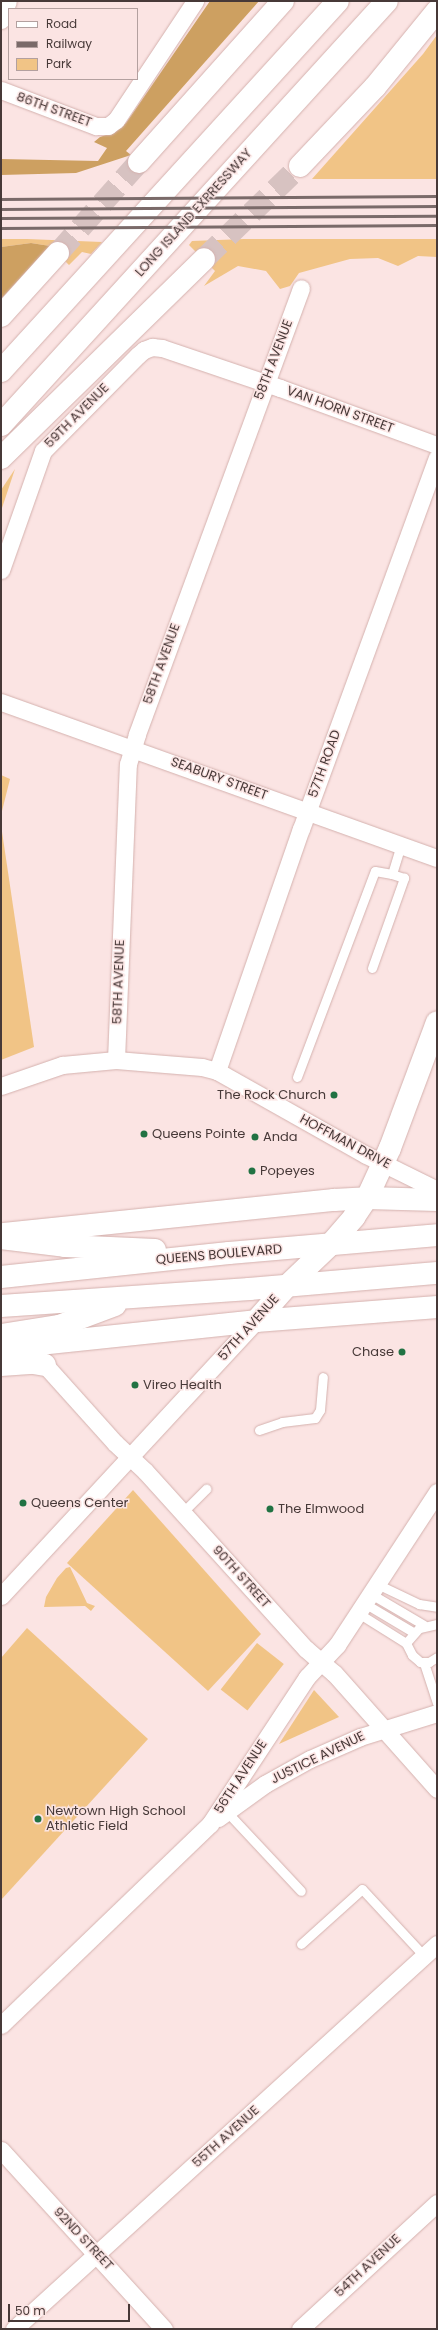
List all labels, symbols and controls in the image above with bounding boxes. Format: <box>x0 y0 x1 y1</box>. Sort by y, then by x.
legend <box>8 8 138 80</box>
text: Road <box>46 15 77 32</box>
text: Railway <box>46 35 92 52</box>
text: Park <box>46 55 72 72</box>
street label: 86TH STREET <box>14 89 94 131</box>
street label: LONG ISLAND EXPRESSWAY <box>132 146 256 280</box>
street label: 58TH AVENUE <box>252 318 296 402</box>
street label: 59TH AVENUE <box>42 381 112 451</box>
street label: VAN HORN STREET <box>284 383 396 437</box>
street label: 58TH AVENUE <box>140 622 184 706</box>
street label: 57TH ROAD <box>306 728 344 800</box>
street label: SEABURY STREET <box>169 754 269 804</box>
street label: 58TH AVENUE <box>110 939 128 1025</box>
place label: The Rock Church <box>217 1087 326 1103</box>
marker: The Rock Church <box>329 1090 339 1100</box>
street label: HOFFMAN DRIVE <box>297 1111 393 1173</box>
place label: Queens Pointe <box>152 1126 245 1142</box>
marker: Queens Pointe <box>139 1129 149 1139</box>
place label: Anda <box>263 1129 298 1145</box>
marker: Anda <box>250 1132 260 1142</box>
place label: Popeyes <box>260 1163 315 1179</box>
marker: Popeyes <box>247 1166 257 1176</box>
street label: QUEENS BOULEVARD <box>155 1242 283 1268</box>
street label: 57TH AVENUE <box>215 1292 283 1364</box>
place label: Chase <box>352 1344 394 1360</box>
marker: Chase <box>397 1347 407 1357</box>
place label: Vireo Health <box>143 1377 222 1393</box>
marker: Vireo Health <box>130 1380 140 1390</box>
place label: Queens Center <box>31 1495 128 1511</box>
marker: Queens Center <box>18 1498 28 1508</box>
place label: The Elmwood <box>278 1501 364 1517</box>
marker: The Elmwood <box>265 1504 275 1514</box>
street label: 90TH STREET <box>209 1543 273 1611</box>
street label: JUSTICE AVENUE <box>269 1729 367 1787</box>
street label: 56TH AVENUE <box>211 1737 271 1817</box>
place label: Newtown High School Athletic Field <box>46 1804 186 1835</box>
marker: Newtown High School Athletic Field <box>33 1814 43 1824</box>
street label: 55TH AVENUE <box>189 2103 263 2171</box>
street label: 92ND STREET <box>50 2204 116 2274</box>
street label: 54TH AVENUE <box>332 2231 404 2301</box>
scale bar <box>10 2296 132 2322</box>
text: 50 m <box>15 2302 46 2319</box>

